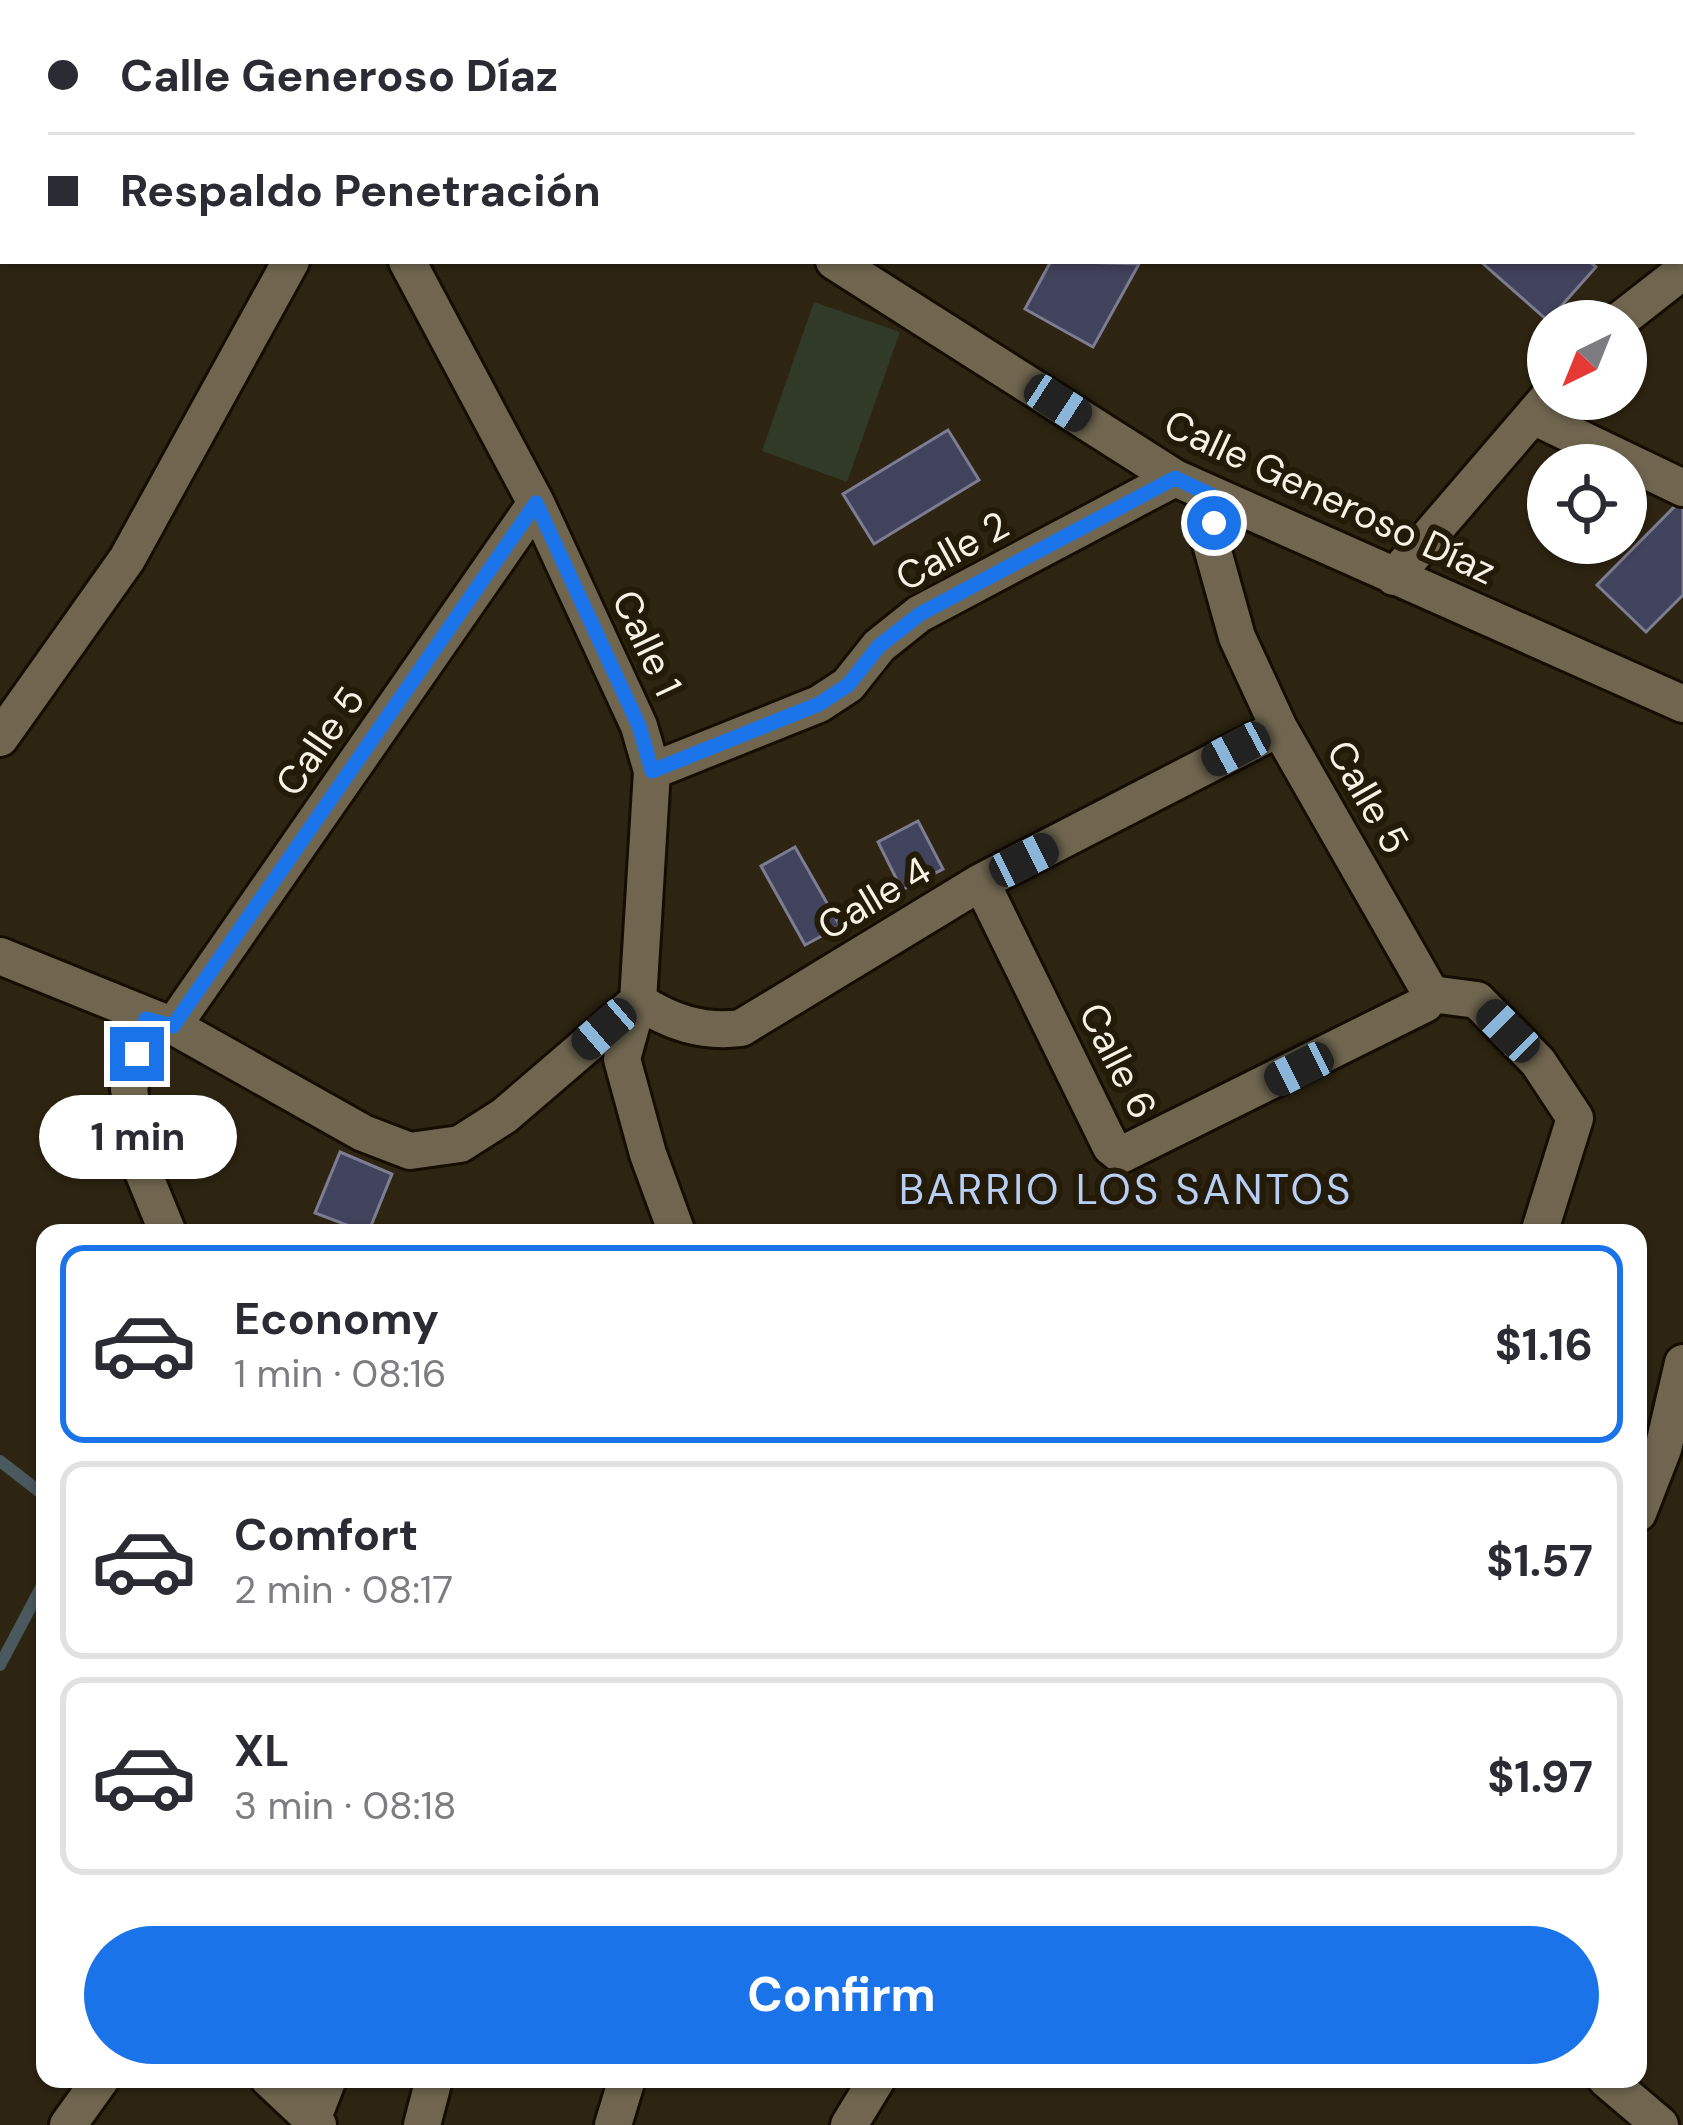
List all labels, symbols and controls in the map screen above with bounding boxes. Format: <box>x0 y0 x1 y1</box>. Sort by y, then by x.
text: Calle Generoso Díaz <box>120 46 558 105</box>
text: Respaldo Penetración <box>120 161 601 220</box>
north arrow <box>1527 300 1647 420</box>
map controls <box>1527 300 1647 564</box>
car <box>1018 368 1098 438</box>
street label: Calle Generoso Díaz <box>1156 398 1504 596</box>
button: locate <box>1527 444 1647 564</box>
route start <box>1187 496 1241 550</box>
street label: Calle 2 <box>886 499 1018 603</box>
street label: Calle 1 <box>600 582 694 704</box>
street label: Calle 5 <box>264 676 376 806</box>
car <box>1196 716 1276 782</box>
street label: Calle 5 <box>1315 731 1421 863</box>
car <box>984 828 1064 892</box>
street label: Calle 4 <box>808 845 940 951</box>
car <box>565 992 643 1066</box>
car <box>1470 993 1546 1069</box>
street label: Calle 6 <box>1067 994 1169 1128</box>
route end <box>110 1027 164 1081</box>
car <box>1259 1037 1339 1101</box>
callout: 1 min <box>38 1096 236 1180</box>
text: 1 min <box>91 1111 185 1162</box>
district label: BARRIO LOS SANTOS <box>899 1162 1353 1217</box>
text: Economy <box>234 1289 439 1348</box>
icon: car <box>90 1290 198 1398</box>
text: $1.16 <box>1495 1315 1593 1374</box>
text: 1 min · 08:16 <box>234 1348 446 1399</box>
text: Comfort <box>234 1505 418 1564</box>
icon: car <box>90 1506 198 1614</box>
text: $1.57 <box>1486 1531 1593 1590</box>
text: 2 min · 08:17 <box>234 1564 453 1615</box>
text: XL <box>234 1721 289 1780</box>
icon: car <box>90 1722 198 1830</box>
text: $1.97 <box>1487 1747 1593 1806</box>
text: 3 min · 08:18 <box>234 1780 457 1831</box>
button: Confirm <box>84 1926 1599 2064</box>

